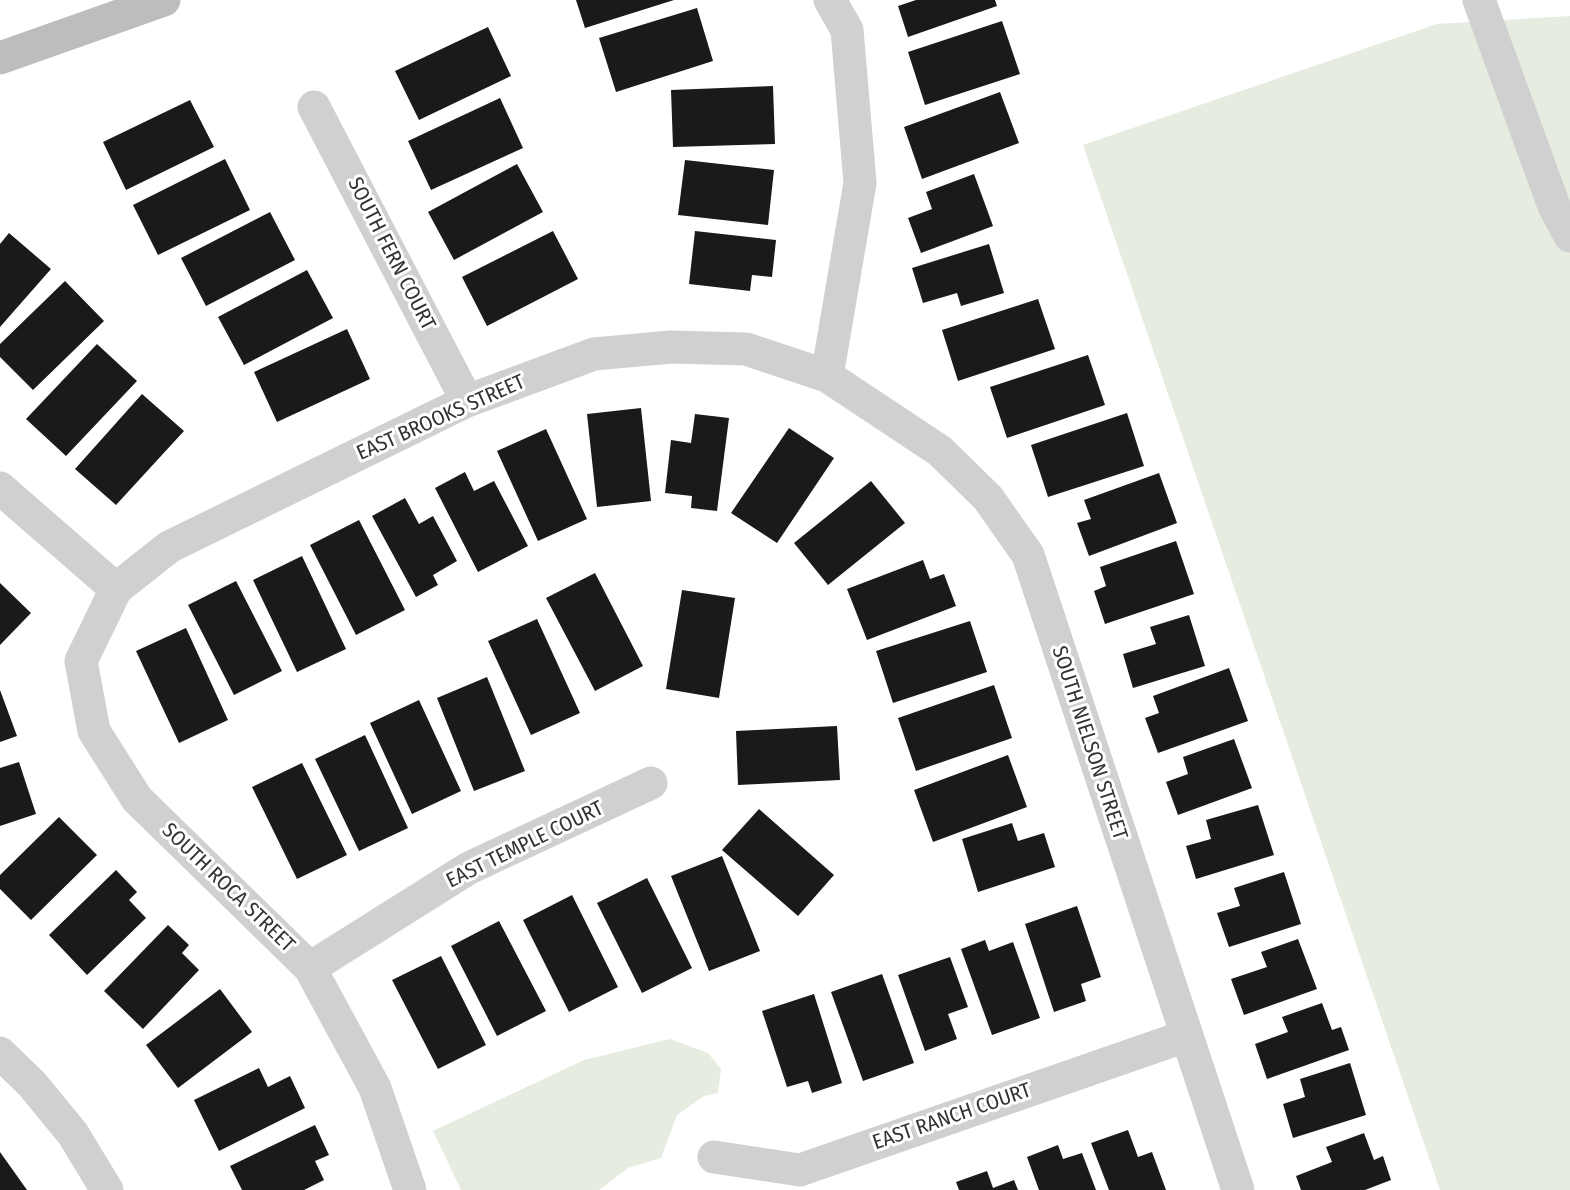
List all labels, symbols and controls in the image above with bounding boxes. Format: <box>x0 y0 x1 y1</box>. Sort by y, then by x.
street label: SOUTH FERN COURT <box>342 173 440 335</box>
street label: EAST BROOKS STREET <box>353 370 529 466</box>
street label: SOUTH NIELSON STREET <box>1046 643 1132 843</box>
street label: EAST TEMPLE COURT <box>442 796 608 894</box>
street label: SOUTH ROCA STREET <box>156 818 300 958</box>
street label: EAST RANCH COURT <box>870 1078 1034 1156</box>

